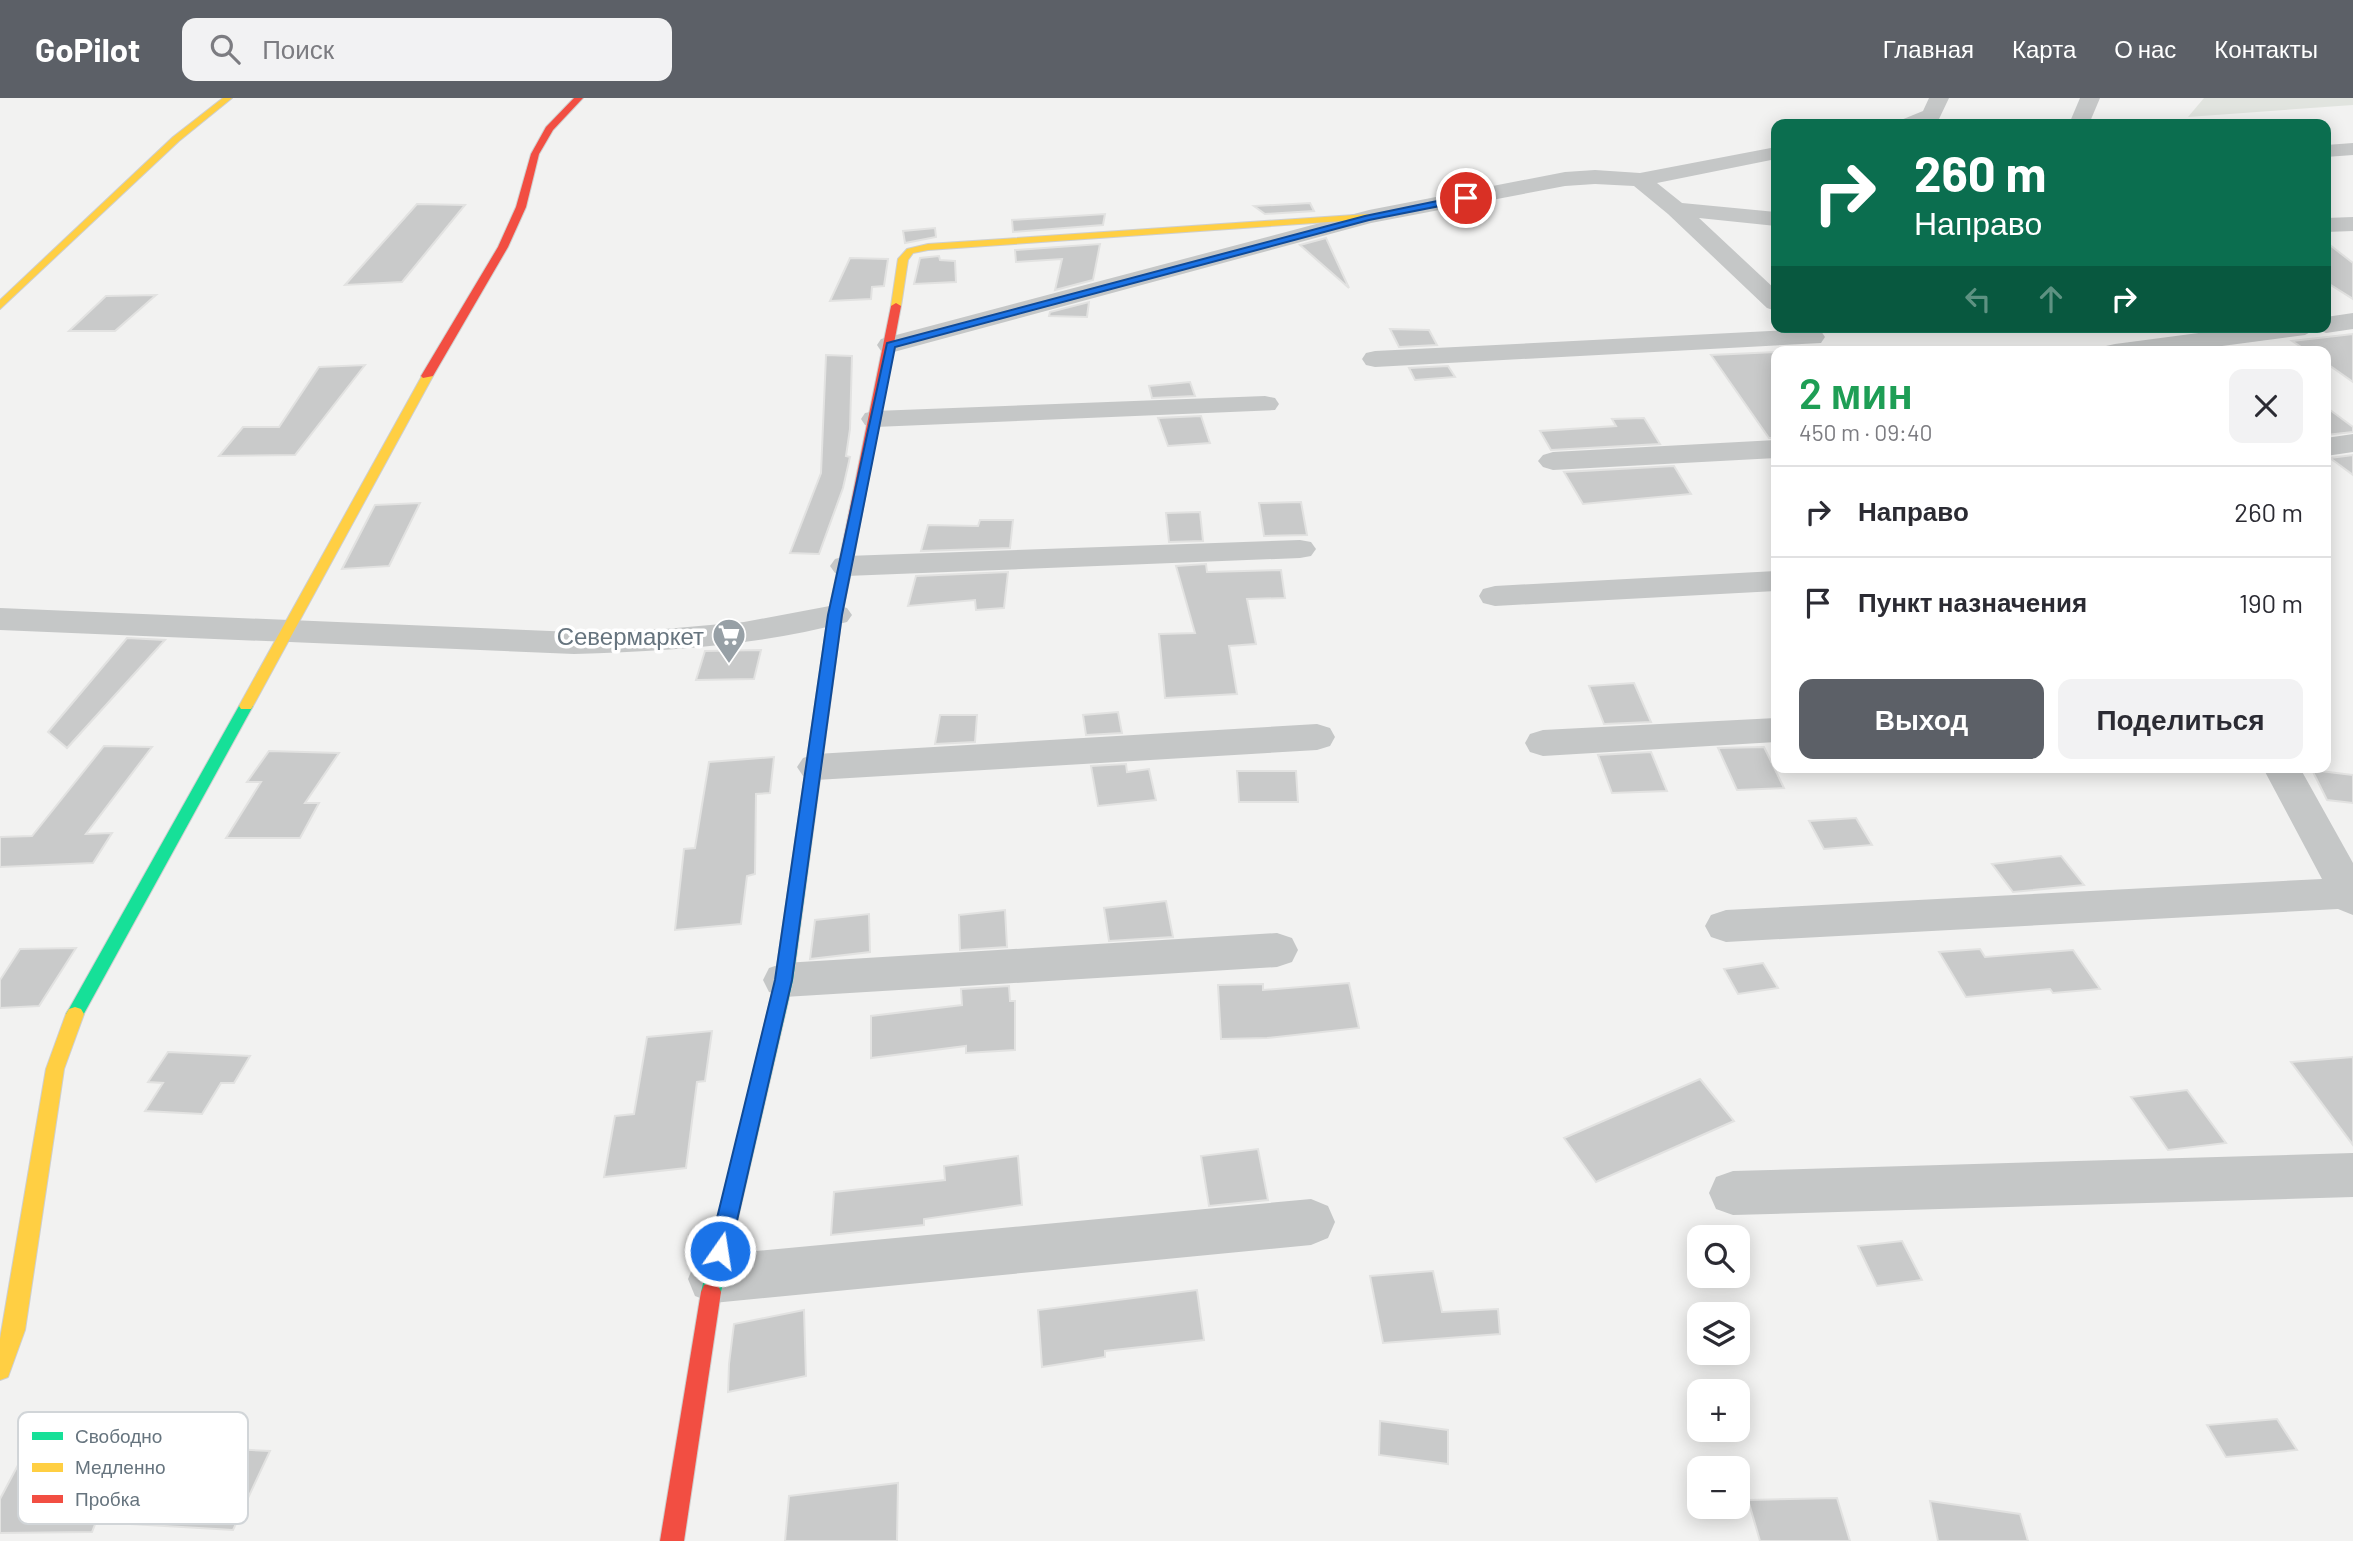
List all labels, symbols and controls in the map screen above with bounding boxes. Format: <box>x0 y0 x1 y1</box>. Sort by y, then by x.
search box <box>182 18 672 81</box>
text: GoPilot <box>35 29 140 69</box>
icon: search <box>206 30 244 68</box>
text: Поиск <box>262 33 334 64</box>
text: Главная <box>1883 34 1974 63</box>
text: Карта <box>2012 34 2076 63</box>
text: О нас <box>2114 34 2176 63</box>
text: Контакты <box>2214 34 2318 63</box>
text: 260 m <box>1914 143 2046 202</box>
icon: right <box>1799 147 1890 238</box>
pin <box>1436 168 1496 228</box>
icon: arrive <box>1447 179 1485 217</box>
text: Направо <box>1914 203 2042 241</box>
icon: left <box>1959 280 1997 318</box>
icon: ahead <box>2032 280 2070 318</box>
icon: right <box>2105 280 2143 318</box>
text: 2 мин <box>1799 367 1913 417</box>
button: close <box>2229 369 2303 443</box>
text: 450 m · 09:40 <box>1799 418 1933 446</box>
icon: right <box>1799 493 1837 531</box>
text: Направо <box>1858 495 1969 526</box>
text: 260 m <box>2234 496 2303 527</box>
icon: arrive <box>1799 584 1837 622</box>
text: Пункт назначения <box>1858 586 2087 617</box>
text: 190 m <box>2239 587 2303 618</box>
supermarket icon: Севермаркет <box>710 616 748 665</box>
place label: Севермаркет <box>557 621 704 650</box>
button: Выход <box>1799 679 2044 759</box>
button: Поделиться <box>2058 679 2303 759</box>
position arrow <box>683 1214 757 1288</box>
map controls <box>1687 1225 1750 1519</box>
button: search <box>1687 1225 1750 1288</box>
button: layers <box>1687 1302 1750 1365</box>
button: + <box>1687 1379 1750 1442</box>
legend <box>18 1412 248 1524</box>
text: Свободно <box>75 1424 162 1447</box>
text: Медленно <box>75 1455 165 1478</box>
button: − <box>1687 1456 1750 1519</box>
text: Пробка <box>75 1487 140 1510</box>

